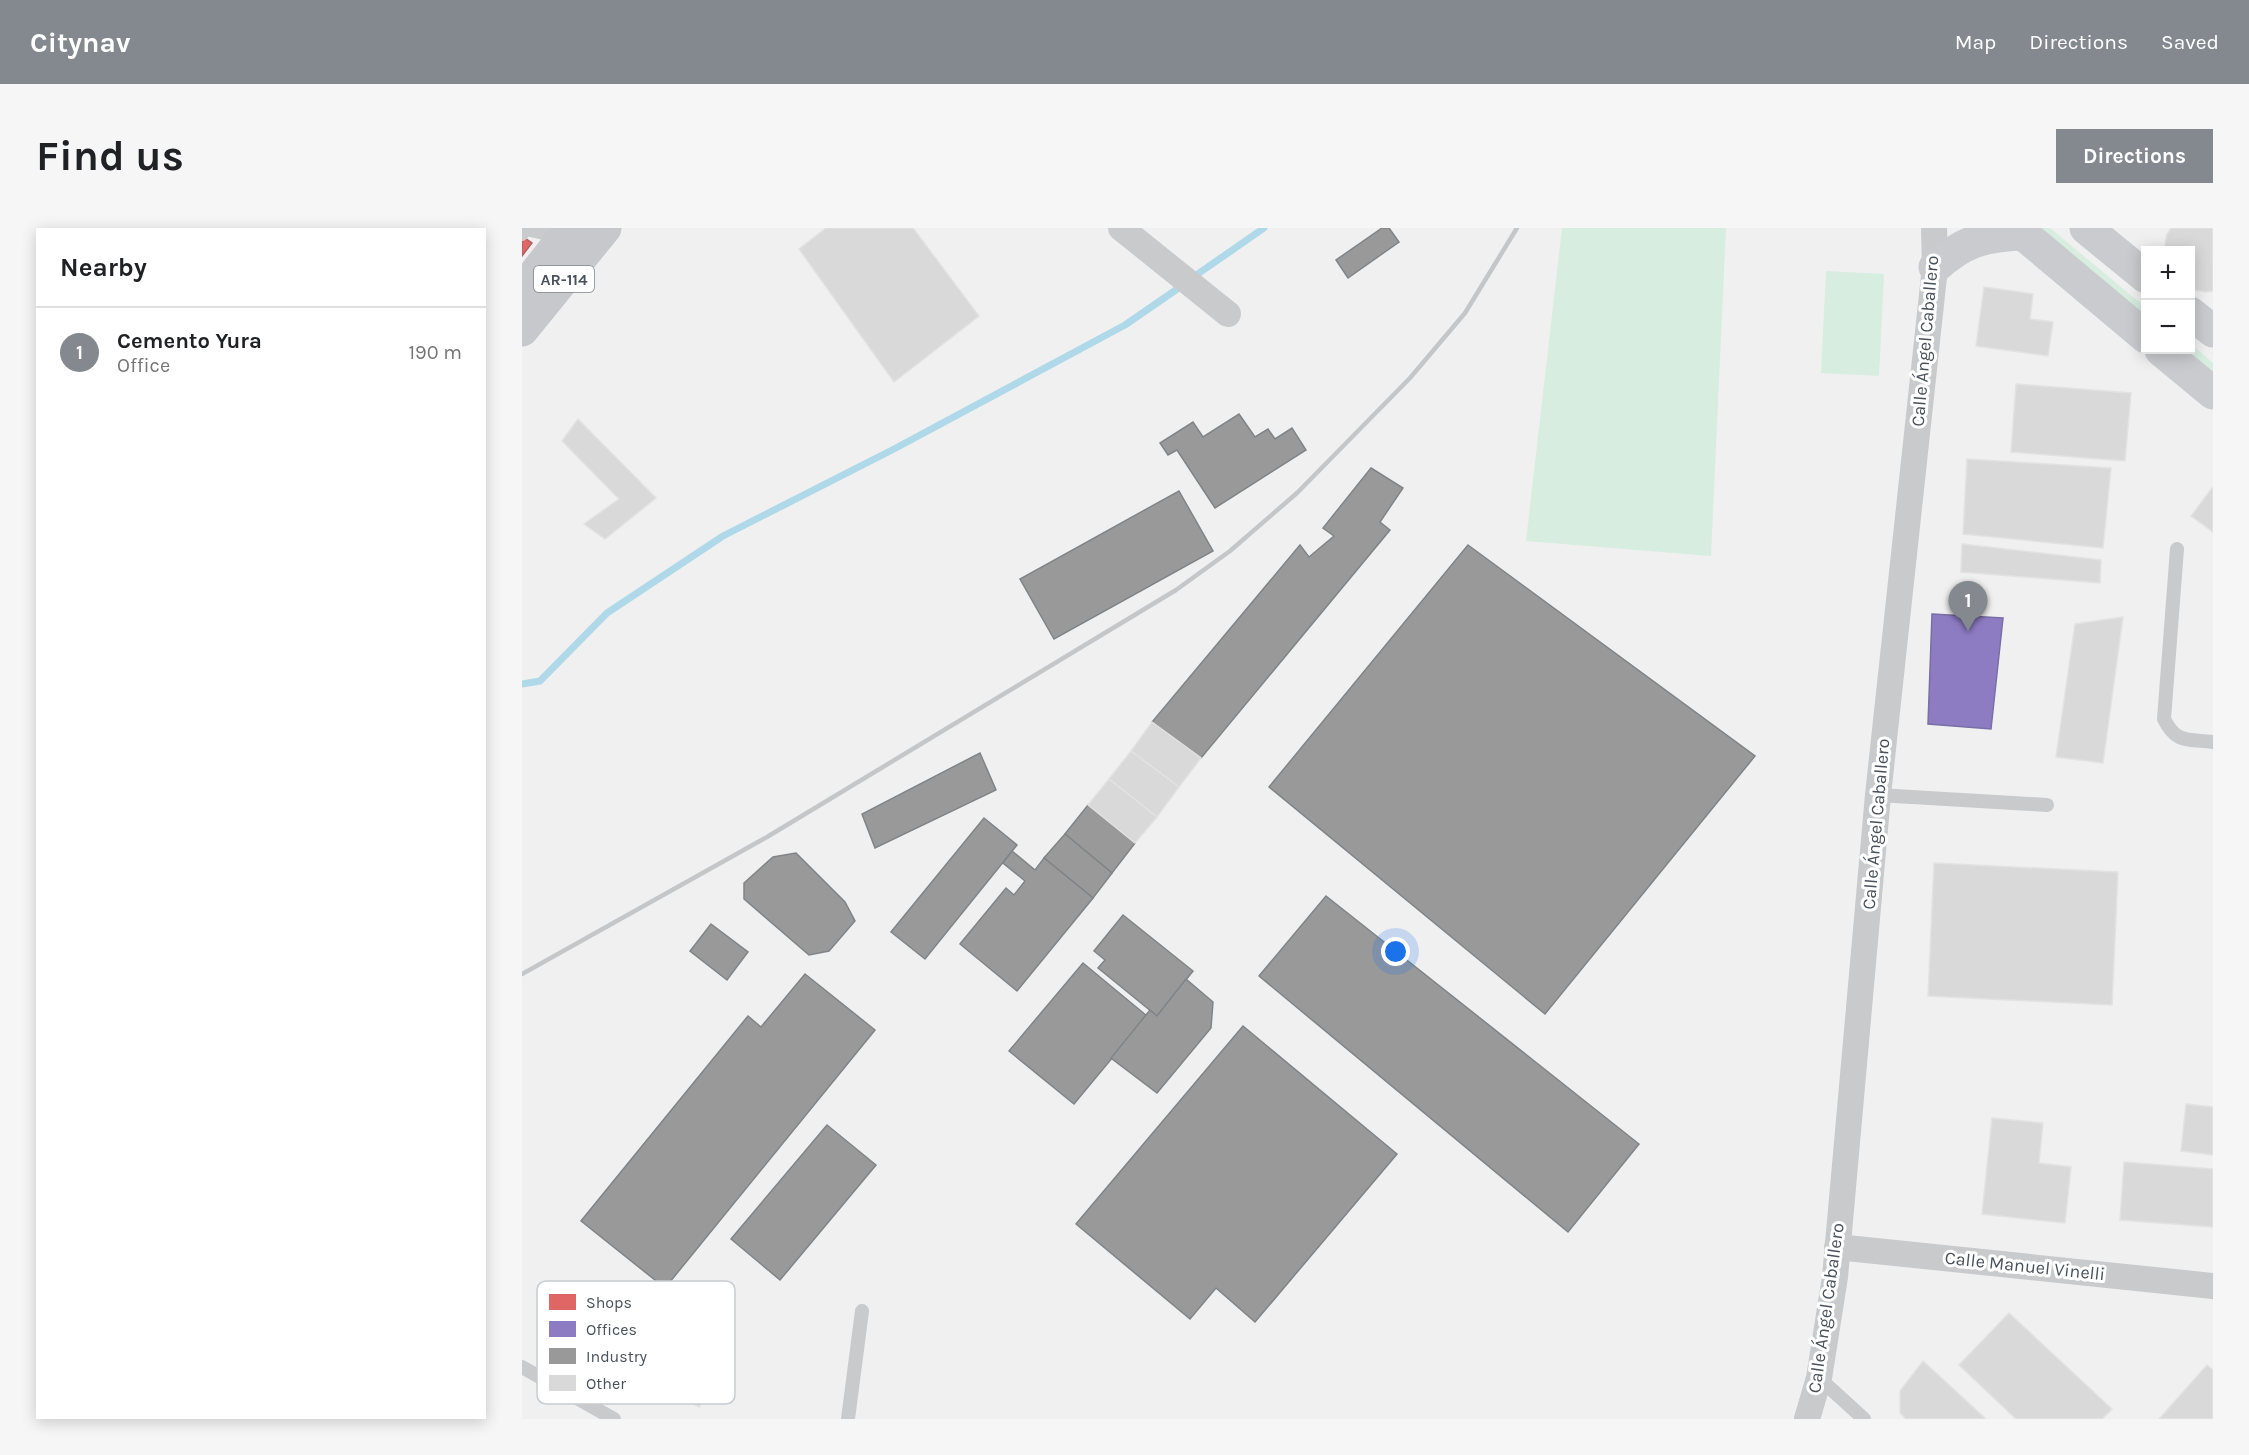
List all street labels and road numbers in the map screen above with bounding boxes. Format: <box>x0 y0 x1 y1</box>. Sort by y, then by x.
street label: Calle Ángel Caballero <box>1906 254 1943 427</box>
road number: AR-114 <box>534 266 594 292</box>
street label: Calle Ángel Caballero <box>1857 737 1894 910</box>
street label: Calle Ángel Caballero <box>1802 1221 1849 1395</box>
street label: Calle Manuel Vinelli <box>1944 1247 2106 1285</box>

